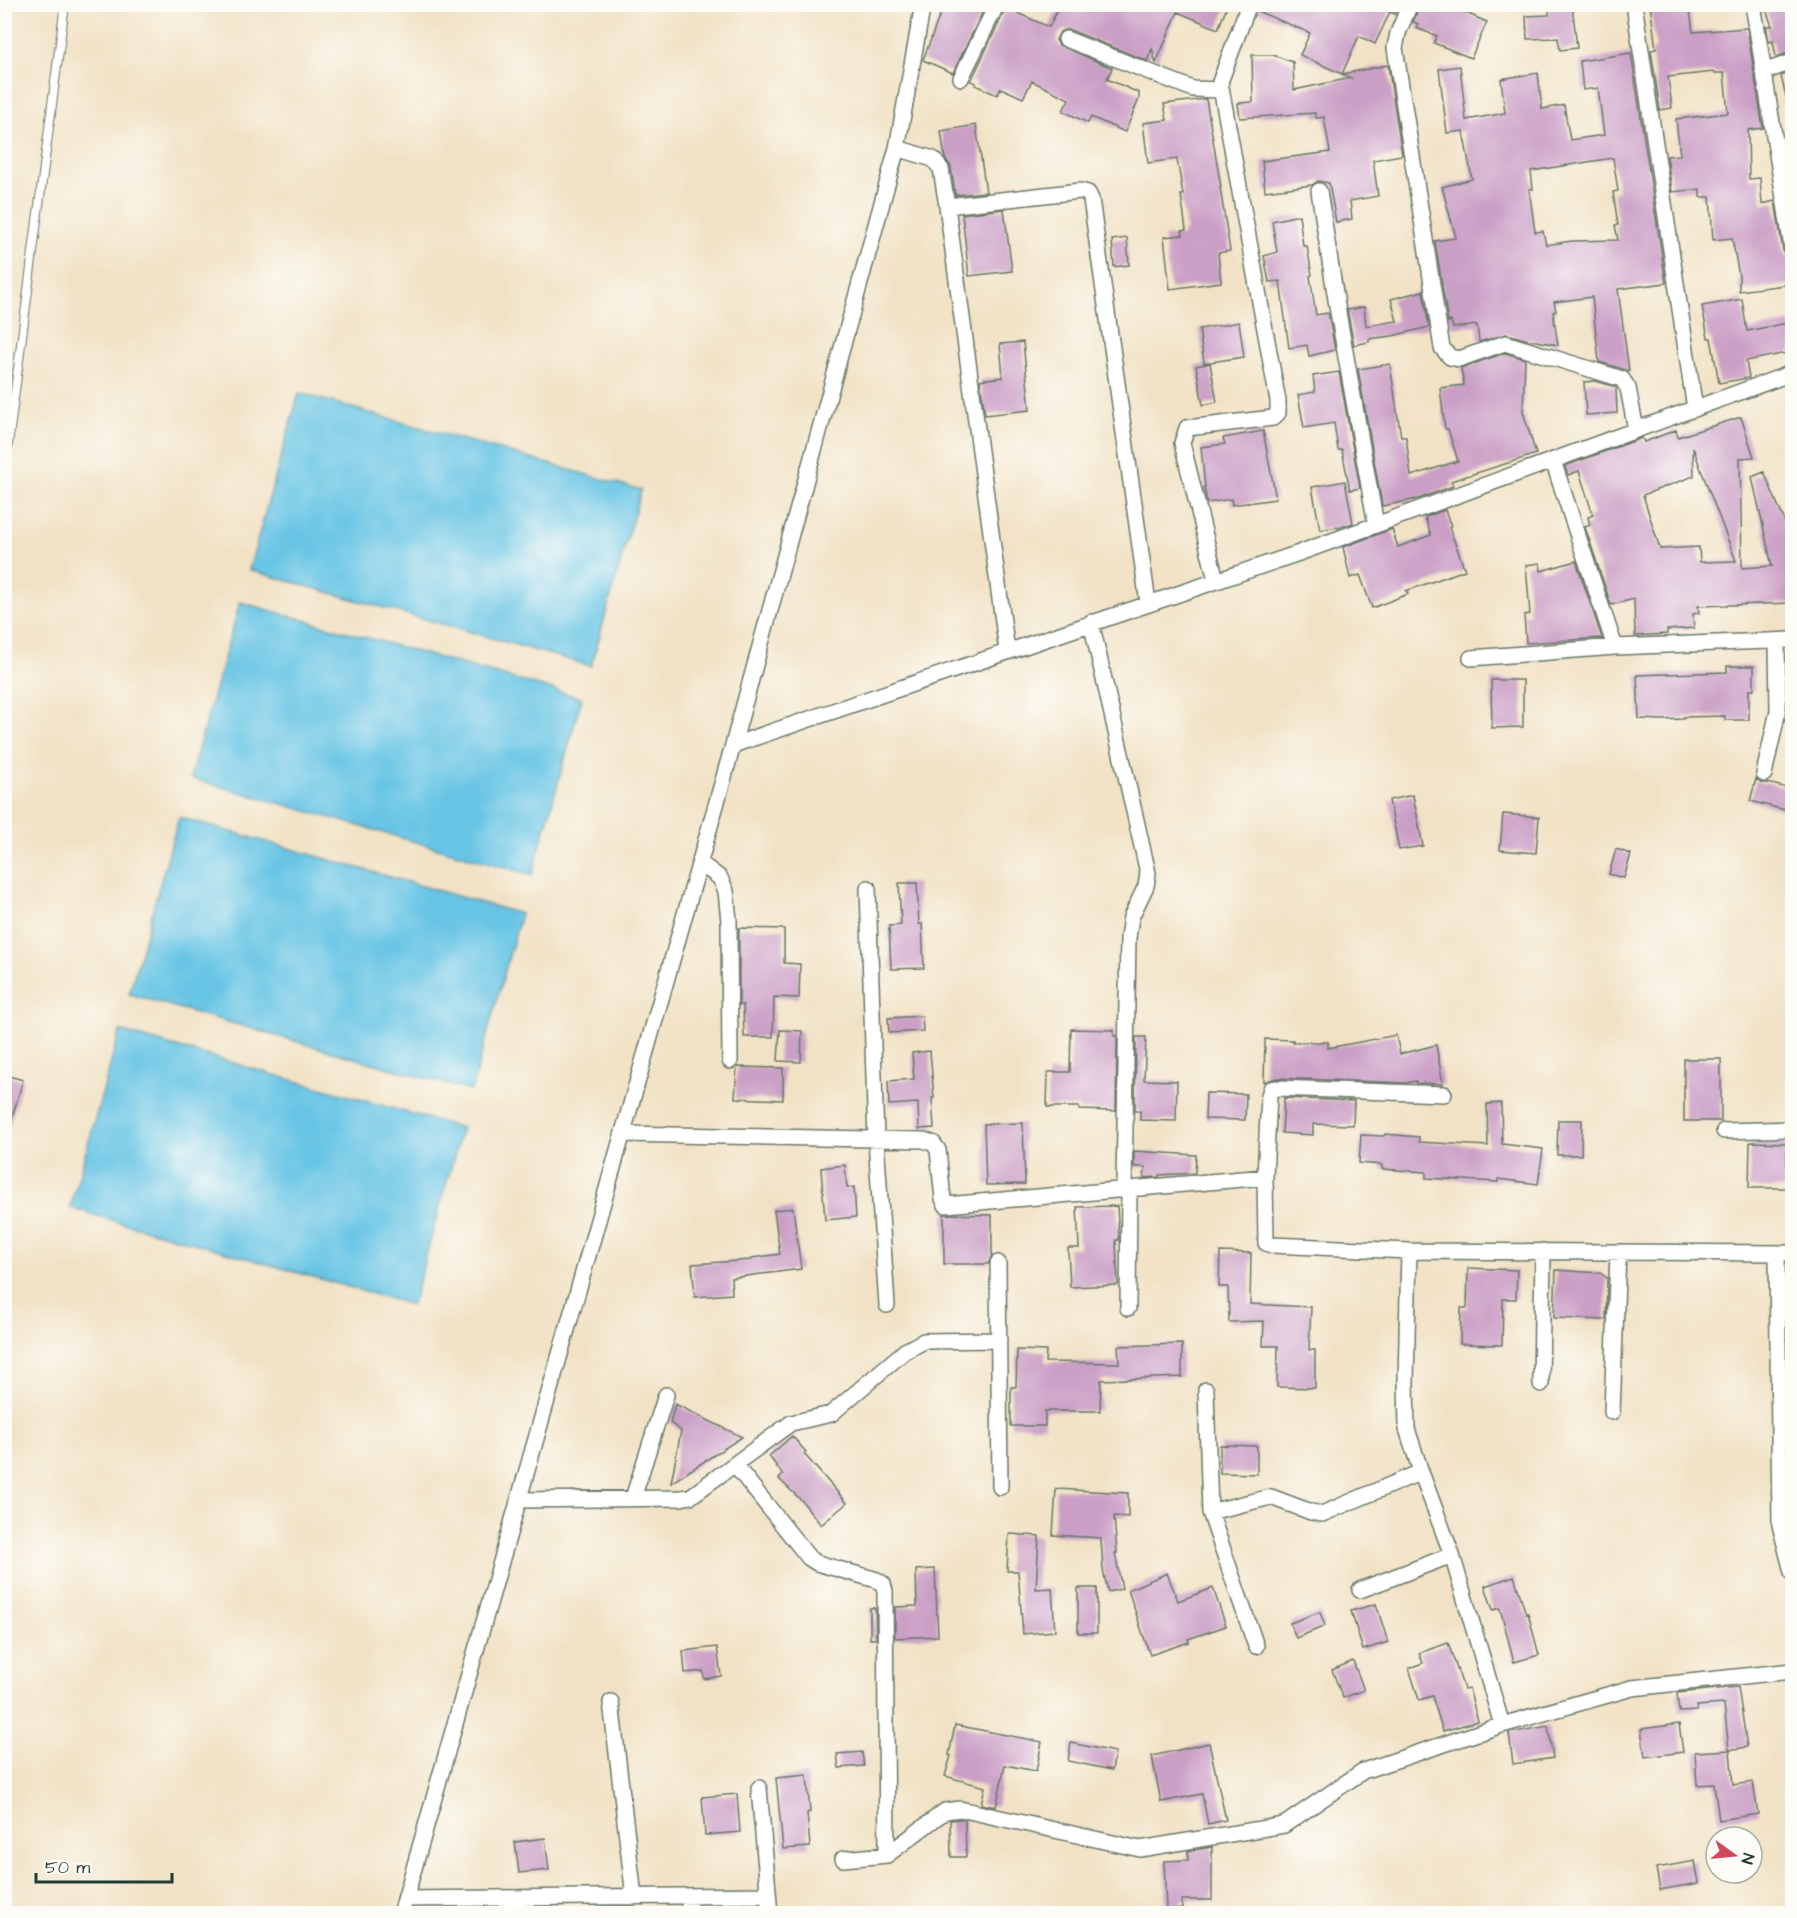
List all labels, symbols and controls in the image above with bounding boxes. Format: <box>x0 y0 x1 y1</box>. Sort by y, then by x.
north arrow <box>1704 1825 1764 1885</box>
scale bar <box>36 1846 172 1884</box>
text: N <box>1736 1851 1759 1866</box>
text: 50 m <box>45 1855 90 1880</box>

